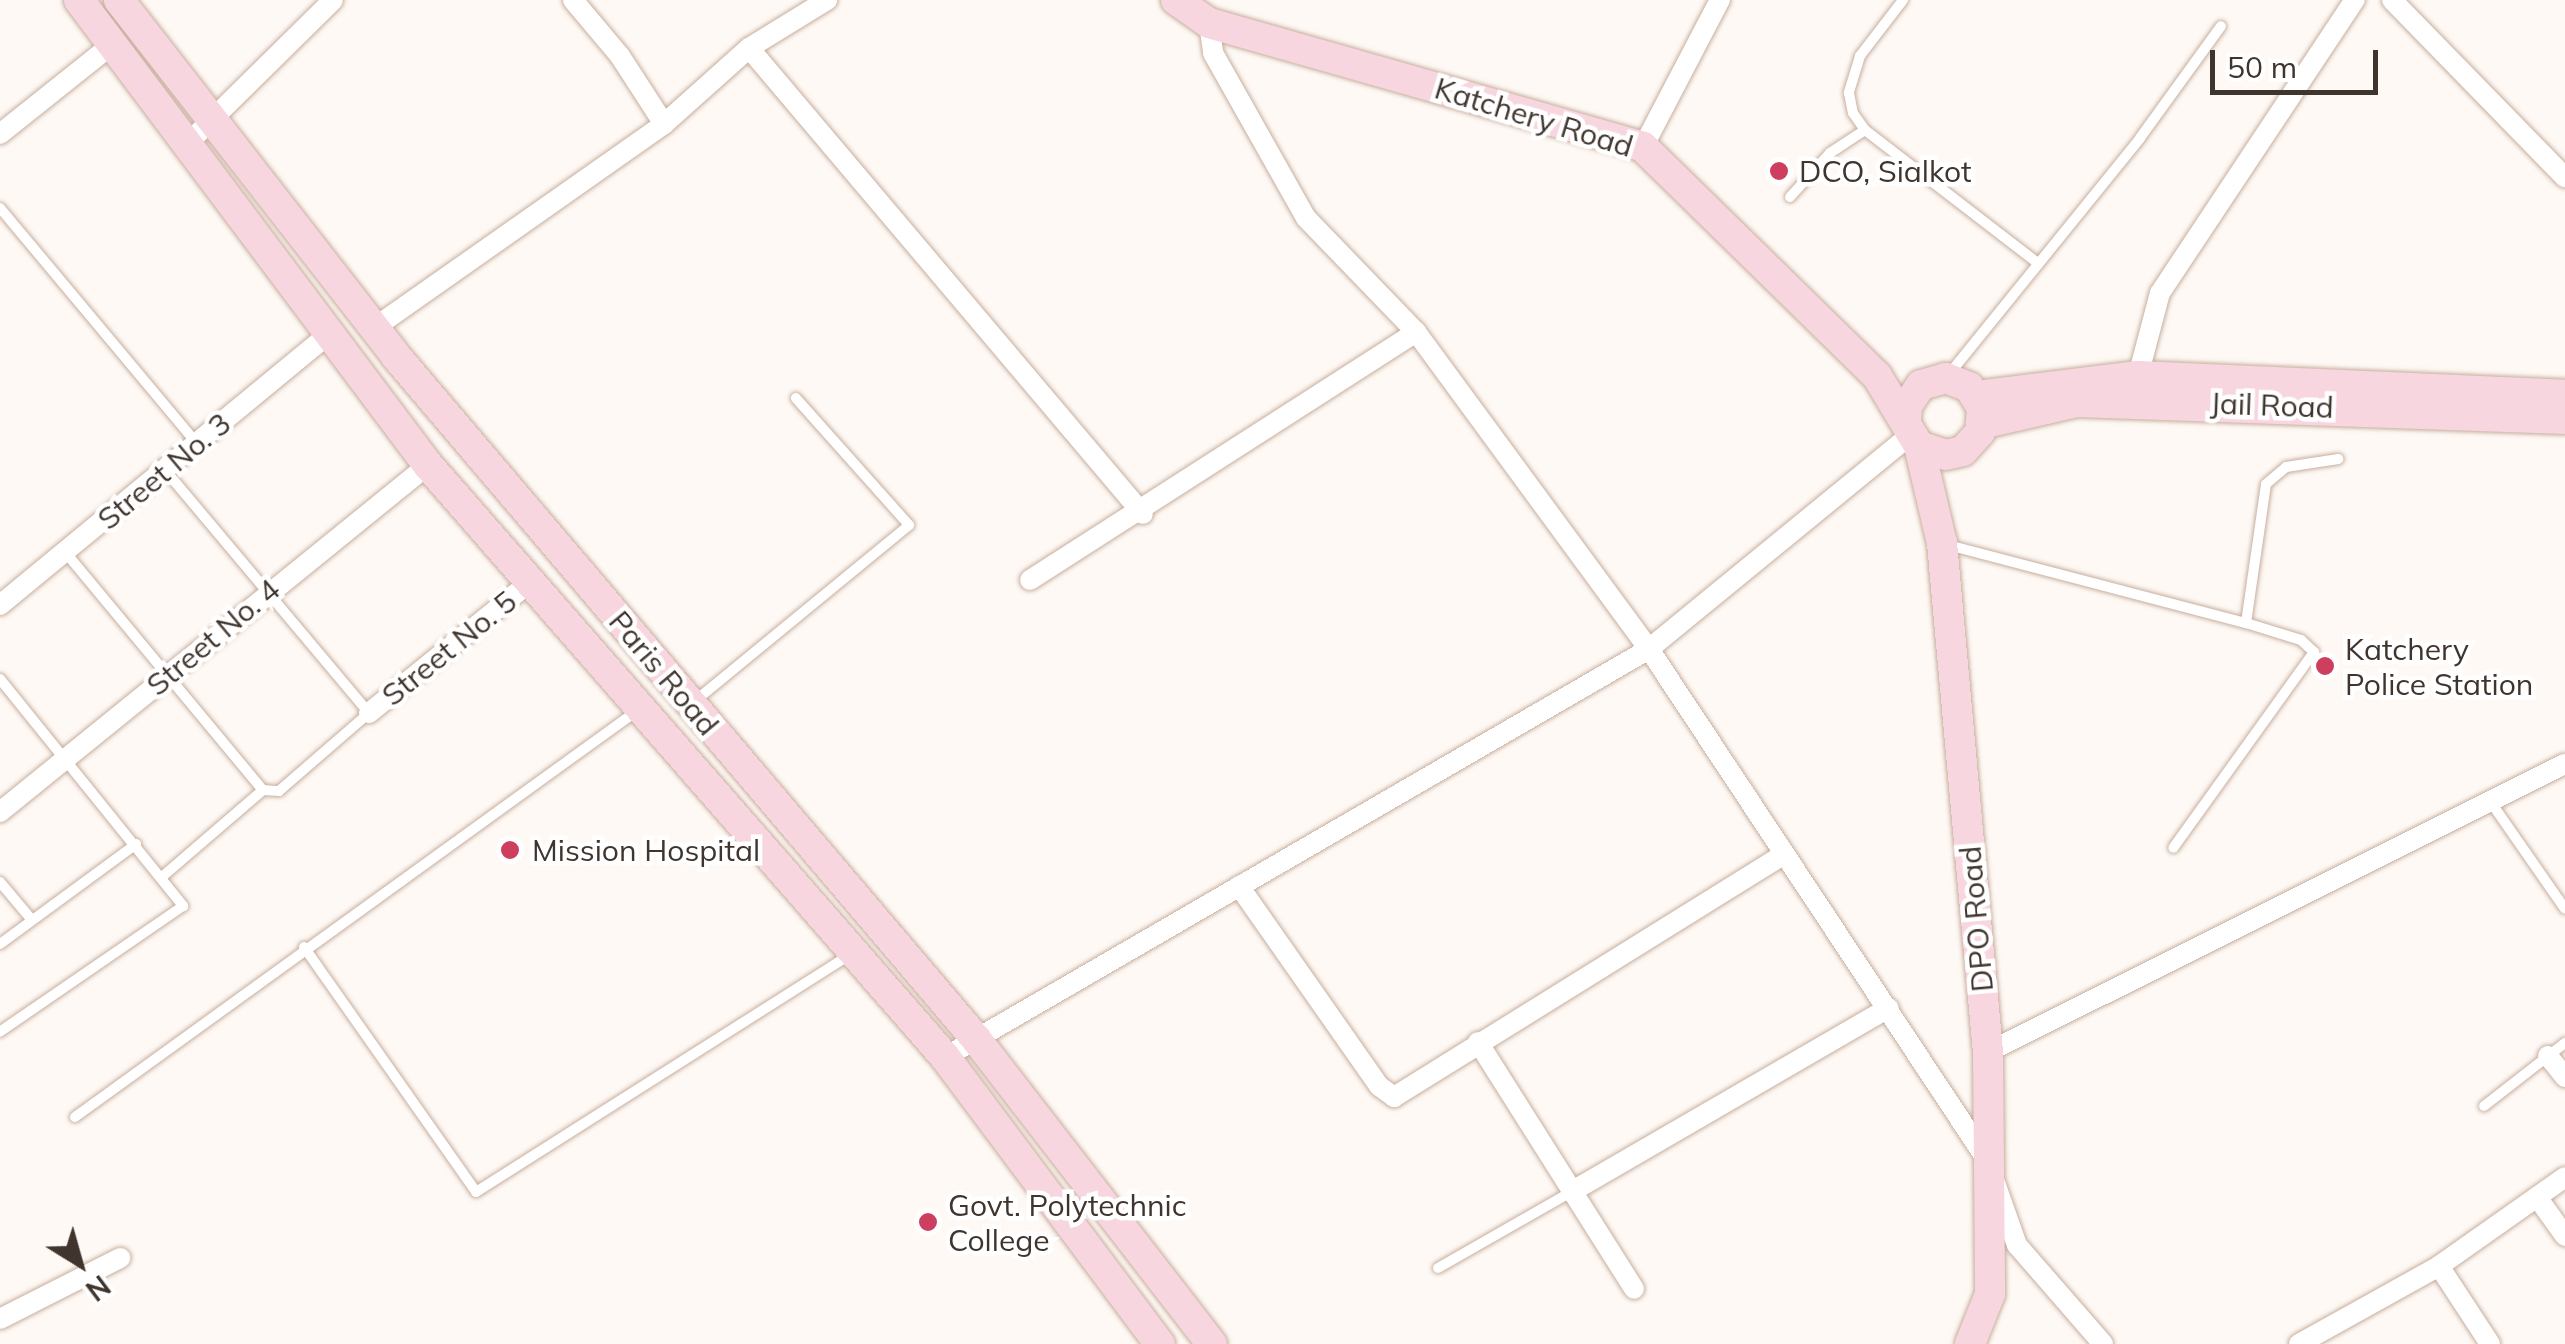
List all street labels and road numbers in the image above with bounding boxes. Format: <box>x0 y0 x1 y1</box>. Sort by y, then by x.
street label: Katchery Road <box>1431 70 1637 164</box>
street label: Jail Road <box>2210 385 2334 425</box>
street label: Street No. 3 <box>90 405 238 537</box>
street label: Street No. 4 <box>139 571 287 703</box>
street label: Street No. 5 <box>375 583 523 713</box>
street label: Paris Road <box>602 604 726 742</box>
street label: DPO Road <box>1952 845 2000 993</box>

